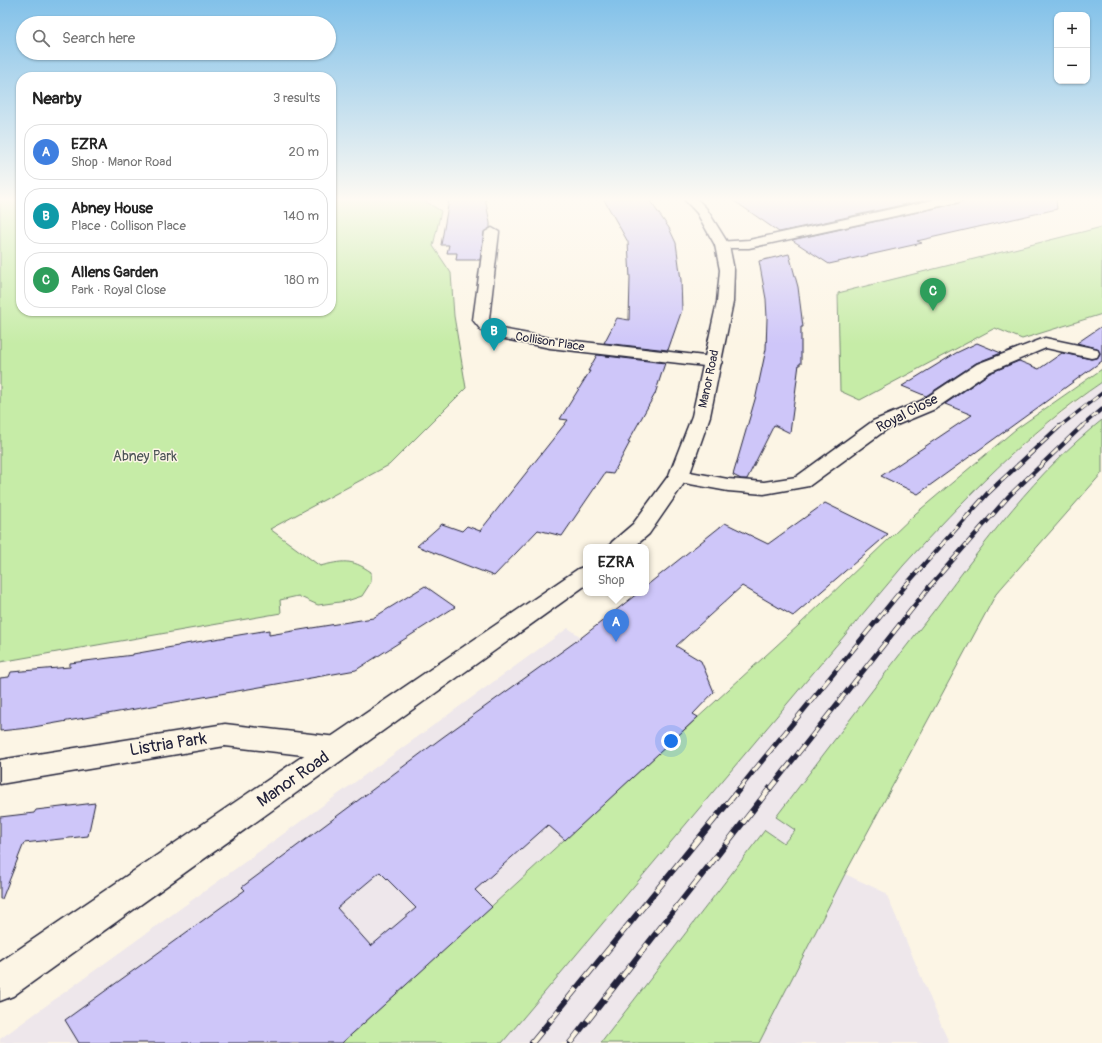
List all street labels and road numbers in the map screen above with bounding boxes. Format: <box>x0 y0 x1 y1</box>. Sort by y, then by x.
street label: Collison Place <box>514 329 586 355</box>
street label: Manor Road <box>696 348 723 409</box>
street label: Royal Close <box>873 390 941 436</box>
street label: Listria Park <box>128 728 208 760</box>
street label: Manor Road <box>253 746 333 812</box>

